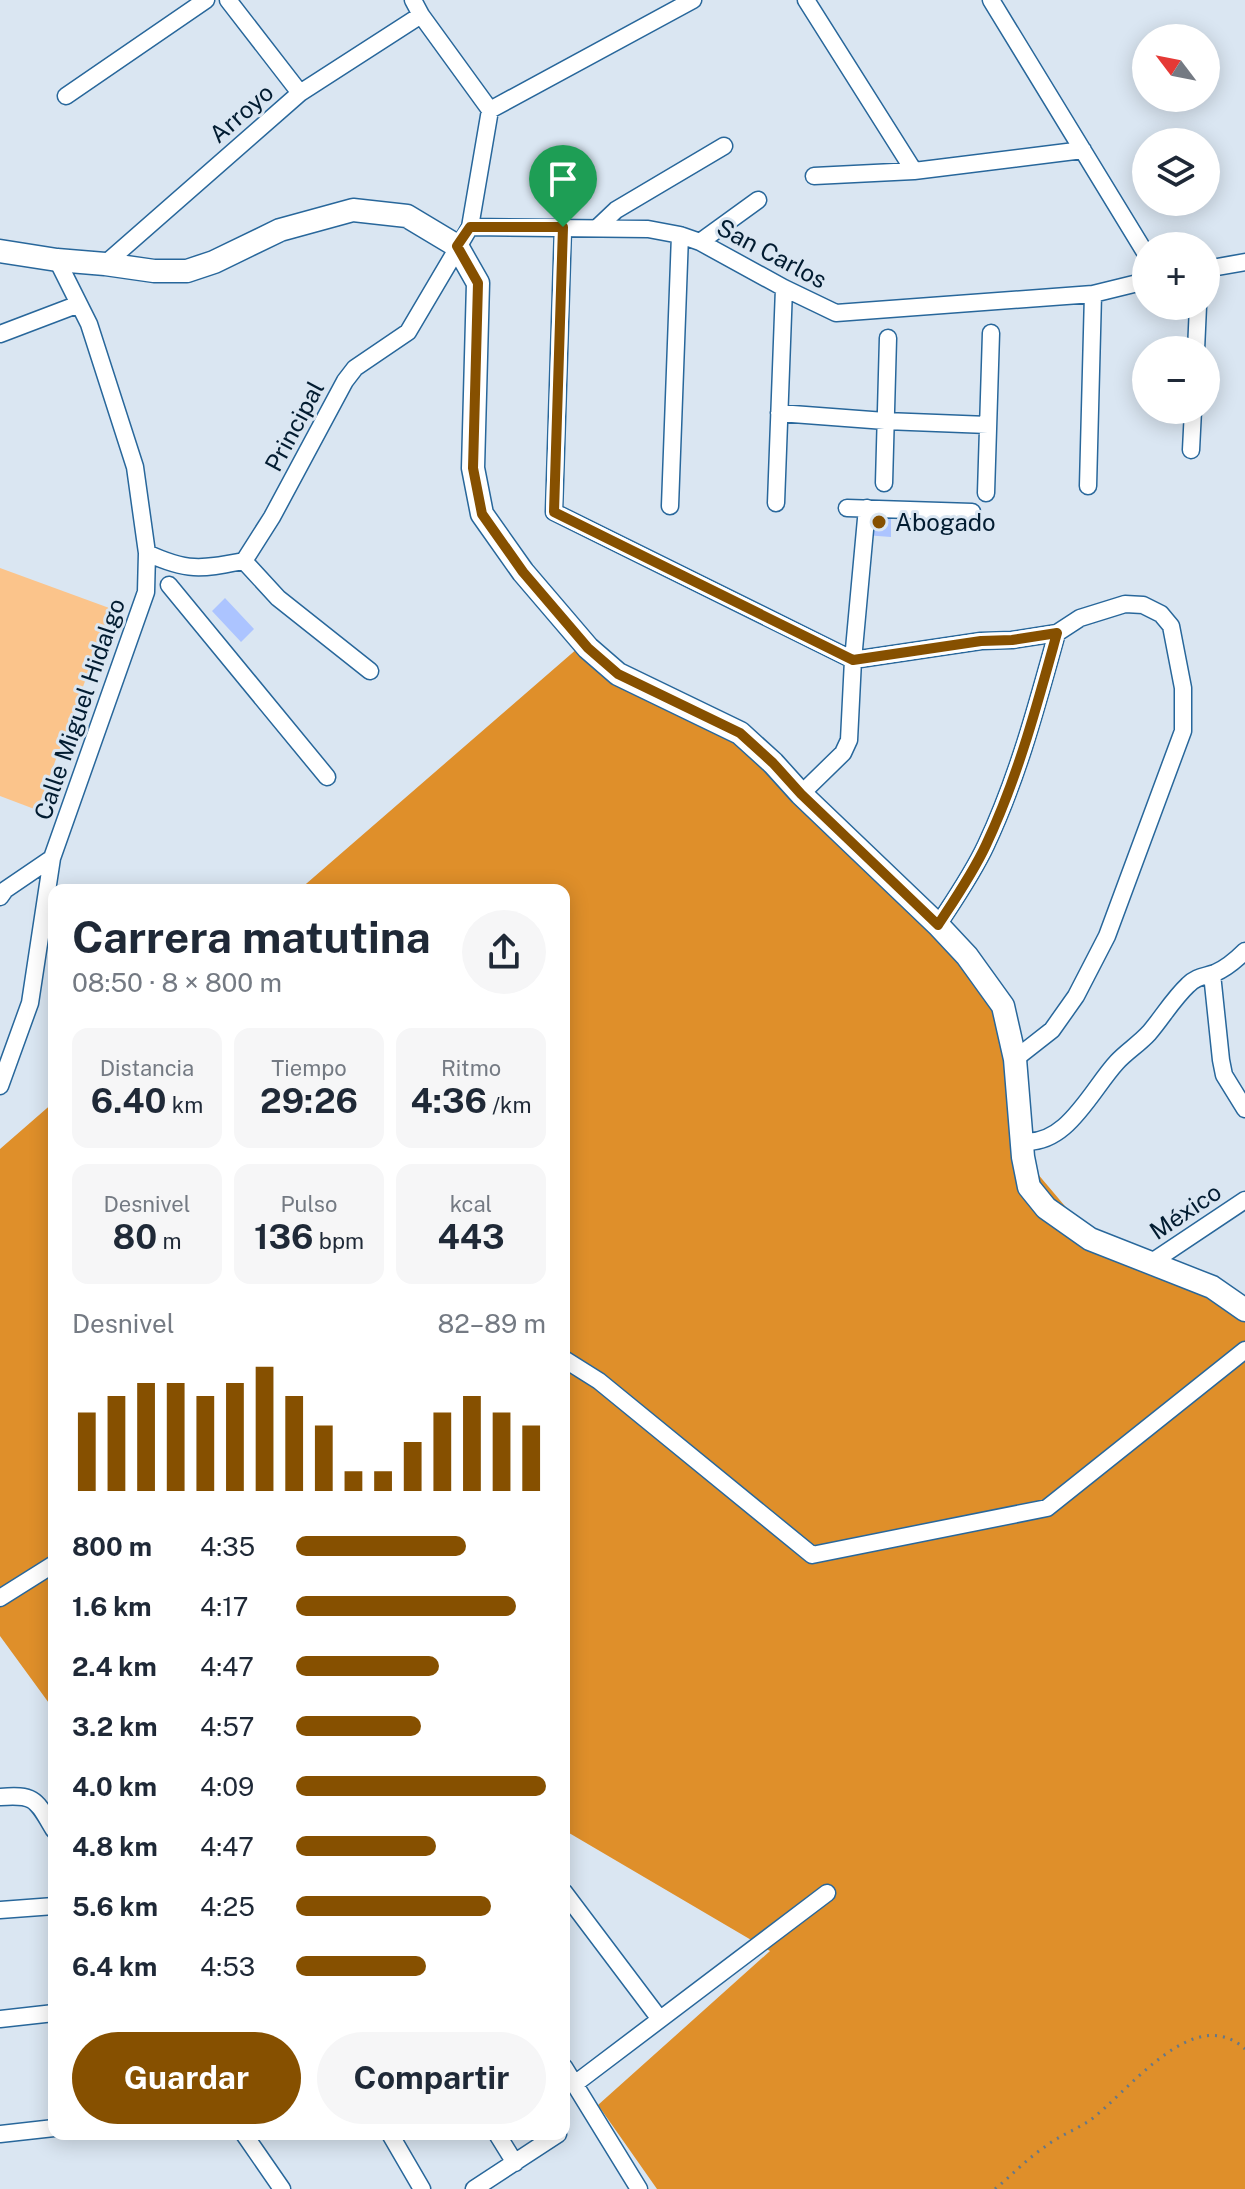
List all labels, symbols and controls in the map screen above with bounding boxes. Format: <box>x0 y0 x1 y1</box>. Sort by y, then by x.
north arrow <box>1132 24 1220 112</box>
map controls <box>1132 24 1220 424</box>
street label: Arroyo <box>203 78 279 148</box>
button: layers <box>1132 128 1220 216</box>
pin <box>529 145 597 227</box>
icon: arrive <box>541 157 585 201</box>
street label: San Carlos <box>712 212 832 294</box>
button: + <box>1132 232 1220 320</box>
button: − <box>1132 336 1220 424</box>
street label: Principal <box>259 376 329 476</box>
place label: Abogado <box>895 508 996 536</box>
marker: Abogado <box>870 513 888 531</box>
street label: Calle Miguel Hidalgo <box>28 595 130 823</box>
button: share <box>462 910 546 994</box>
text: Carrera matutina <box>72 911 431 963</box>
text: 08:50 · 8 × 800 m <box>72 967 282 998</box>
text: Distancia <box>100 1055 194 1081</box>
text: Tiempo <box>271 1055 347 1081</box>
text: Ritmo <box>441 1055 501 1081</box>
text: 6.40 <box>91 1081 167 1121</box>
text: 29:26 <box>260 1081 358 1121</box>
text: 4:36 <box>411 1081 487 1121</box>
text: km <box>167 1092 203 1118</box>
text: /km <box>487 1092 531 1118</box>
street label: México <box>1144 1177 1226 1245</box>
text: Desnivel <box>104 1191 190 1217</box>
text: Pulso <box>281 1191 337 1217</box>
text: kcal <box>450 1191 492 1217</box>
text: 80 <box>112 1217 157 1257</box>
text: 136 <box>254 1217 313 1257</box>
text: 443 <box>437 1217 505 1257</box>
text: m <box>157 1228 182 1254</box>
text: bpm <box>313 1228 364 1254</box>
text: Desnivel <box>72 1308 175 1339</box>
text: 82–89 m <box>438 1308 546 1339</box>
text: 800 m <box>72 1531 152 1562</box>
text: 4:35 <box>200 1531 255 1562</box>
text: 1.6 km <box>72 1591 152 1622</box>
text: 4:17 <box>200 1591 248 1622</box>
text: 2.4 km <box>72 1651 157 1682</box>
text: 4:47 <box>200 1651 254 1682</box>
text: 3.2 km <box>72 1711 158 1742</box>
text: 4:57 <box>200 1711 254 1742</box>
text: 4.0 km <box>72 1771 157 1802</box>
text: 4:09 <box>200 1771 254 1802</box>
text: 4.8 km <box>72 1831 158 1862</box>
text: 4:47 <box>200 1831 254 1862</box>
text: 5.6 km <box>72 1891 158 1922</box>
text: 4:25 <box>200 1891 255 1922</box>
text: 6.4 km <box>72 1951 157 1982</box>
text: 4:53 <box>200 1951 255 1982</box>
button: Guardar <box>72 2032 301 2124</box>
button: Compartir <box>317 2032 546 2124</box>

